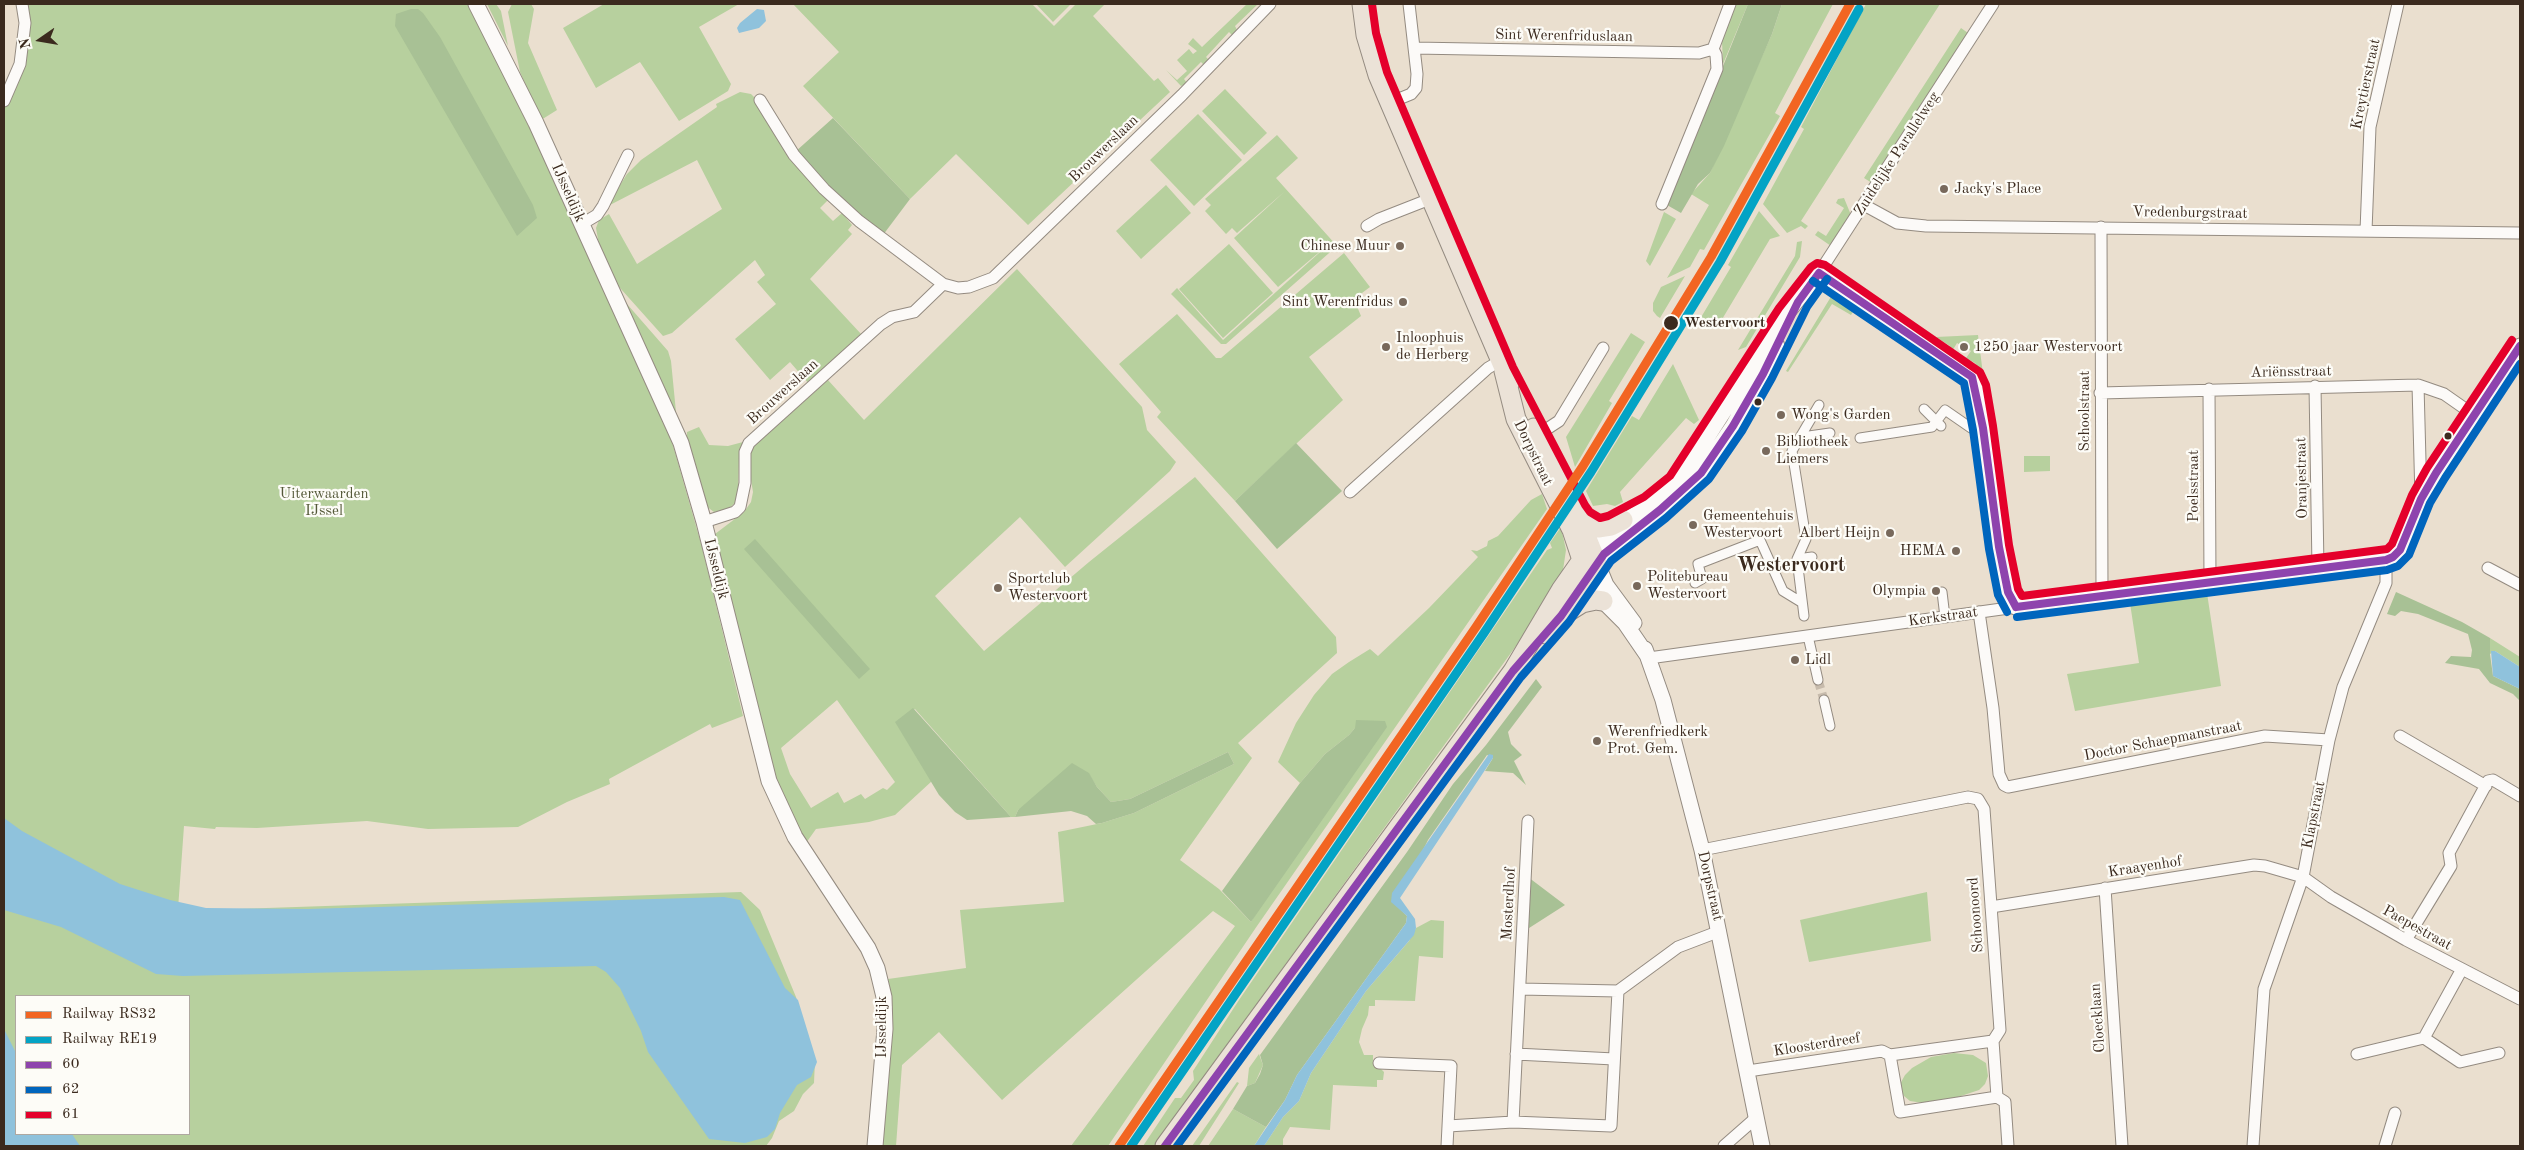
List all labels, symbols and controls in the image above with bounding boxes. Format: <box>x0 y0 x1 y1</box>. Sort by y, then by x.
north arrow <box>15 15 65 65</box>
street label: Sint Werenfriduslaan <box>1495 26 1633 46</box>
text: N <box>17 37 33 50</box>
street label: Kreytierstraat <box>2348 37 2384 131</box>
street label: Zuidelijke Parallelweg <box>1850 89 1944 219</box>
street label: Brouwerslaan <box>1066 111 1142 187</box>
street label: IJsseldijk <box>547 161 589 225</box>
place label: Jacky's Place <box>1954 180 2041 198</box>
marker: Jacky's Place <box>1938 183 1950 195</box>
street label: Vredenburgstraat <box>2132 203 2248 223</box>
place label: Chinese Muur <box>1300 237 1390 255</box>
marker: Chinese Muur <box>1394 240 1406 252</box>
place label: Sint Werenfridus <box>1282 293 1393 311</box>
marker: Sint Werenfridus <box>1397 296 1409 308</box>
marker: Westervoort <box>1662 314 1680 332</box>
place label: Westervoort <box>1684 314 1765 332</box>
place label: Inloophuis de Herberg <box>1396 329 1469 364</box>
place label: 1250 jaar Westervoort <box>1974 338 2123 356</box>
marker: Inloophuis de Herberg <box>1380 341 1392 353</box>
marker: 1250 jaar Westervoort <box>1958 341 1970 353</box>
street label: Brouwerslaan <box>744 355 822 429</box>
street label: Ariënsstraat <box>2250 362 2332 382</box>
street label: Schoolstraat <box>2076 371 2094 451</box>
unlabelled marker <box>1753 397 1763 407</box>
place label: Wong's Garden <box>1791 406 1891 424</box>
marker: Wong's Garden <box>1775 409 1787 421</box>
street label: Dorpstraat <box>1509 417 1557 489</box>
unlabelled marker <box>2443 431 2453 441</box>
place label: Bibliotheek Liemers <box>1776 433 1849 468</box>
street label: Oranjestraat <box>2292 437 2312 519</box>
marker: Bibliotheek Liemers <box>1760 445 1772 457</box>
street label: Poelsstraat <box>2185 450 2203 522</box>
park label: Uiterwaarden IJssel <box>279 485 369 520</box>
place label: Gemeentehuis Westervoort <box>1703 507 1793 542</box>
marker: Gemeentehuis Westervoort <box>1687 519 1699 531</box>
place label: Albert Heijn <box>1799 524 1880 542</box>
marker: Albert Heijn <box>1884 527 1896 539</box>
street label: IJsseldijk <box>700 537 732 601</box>
place label: HEMA <box>1900 542 1946 560</box>
marker: HEMA <box>1950 545 1962 557</box>
district label: Westervoort <box>1737 554 1845 578</box>
place label: Politebureau Westervoort <box>1647 568 1728 603</box>
place label: Sportclub Westervoort <box>1008 570 1088 605</box>
marker: Politebureau Westervoort <box>1631 580 1643 592</box>
marker: Sportclub Westervoort <box>992 582 1004 594</box>
place label: Olympia <box>1872 582 1926 600</box>
marker: Olympia <box>1930 585 1942 597</box>
street label: Kerkstraat <box>1907 603 1979 631</box>
place label: Lidl <box>1805 651 1831 669</box>
marker: Lidl <box>1789 654 1801 666</box>
street label: Doctor Schaepmanstraat <box>2083 717 2243 765</box>
place label: Werenfriedkerk Prot. Gem. <box>1607 723 1708 758</box>
marker: Werenfriedkerk Prot. Gem. <box>1591 735 1603 747</box>
street label: Klapstraat <box>2299 780 2329 850</box>
street label: Dorpstraat <box>1693 849 1727 923</box>
street label: Kraayenhof <box>2107 852 2183 882</box>
street label: Mosterdhof <box>1498 867 1520 941</box>
street label: Schoonoord <box>1964 877 1988 953</box>
street label: Paepestraat <box>2379 902 2455 954</box>
street label: Cloecklaan <box>2087 983 2109 1053</box>
legend <box>15 995 190 1135</box>
street label: IJsseldijk <box>873 996 891 1058</box>
text: Railway RS32 <box>62 1007 156 1022</box>
street label: Kloosterdreef <box>1772 1029 1862 1061</box>
text: Railway RE19 <box>62 1032 157 1047</box>
text: 60 <box>62 1057 79 1072</box>
text: 62 <box>62 1082 79 1097</box>
text: 61 <box>62 1107 79 1122</box>

